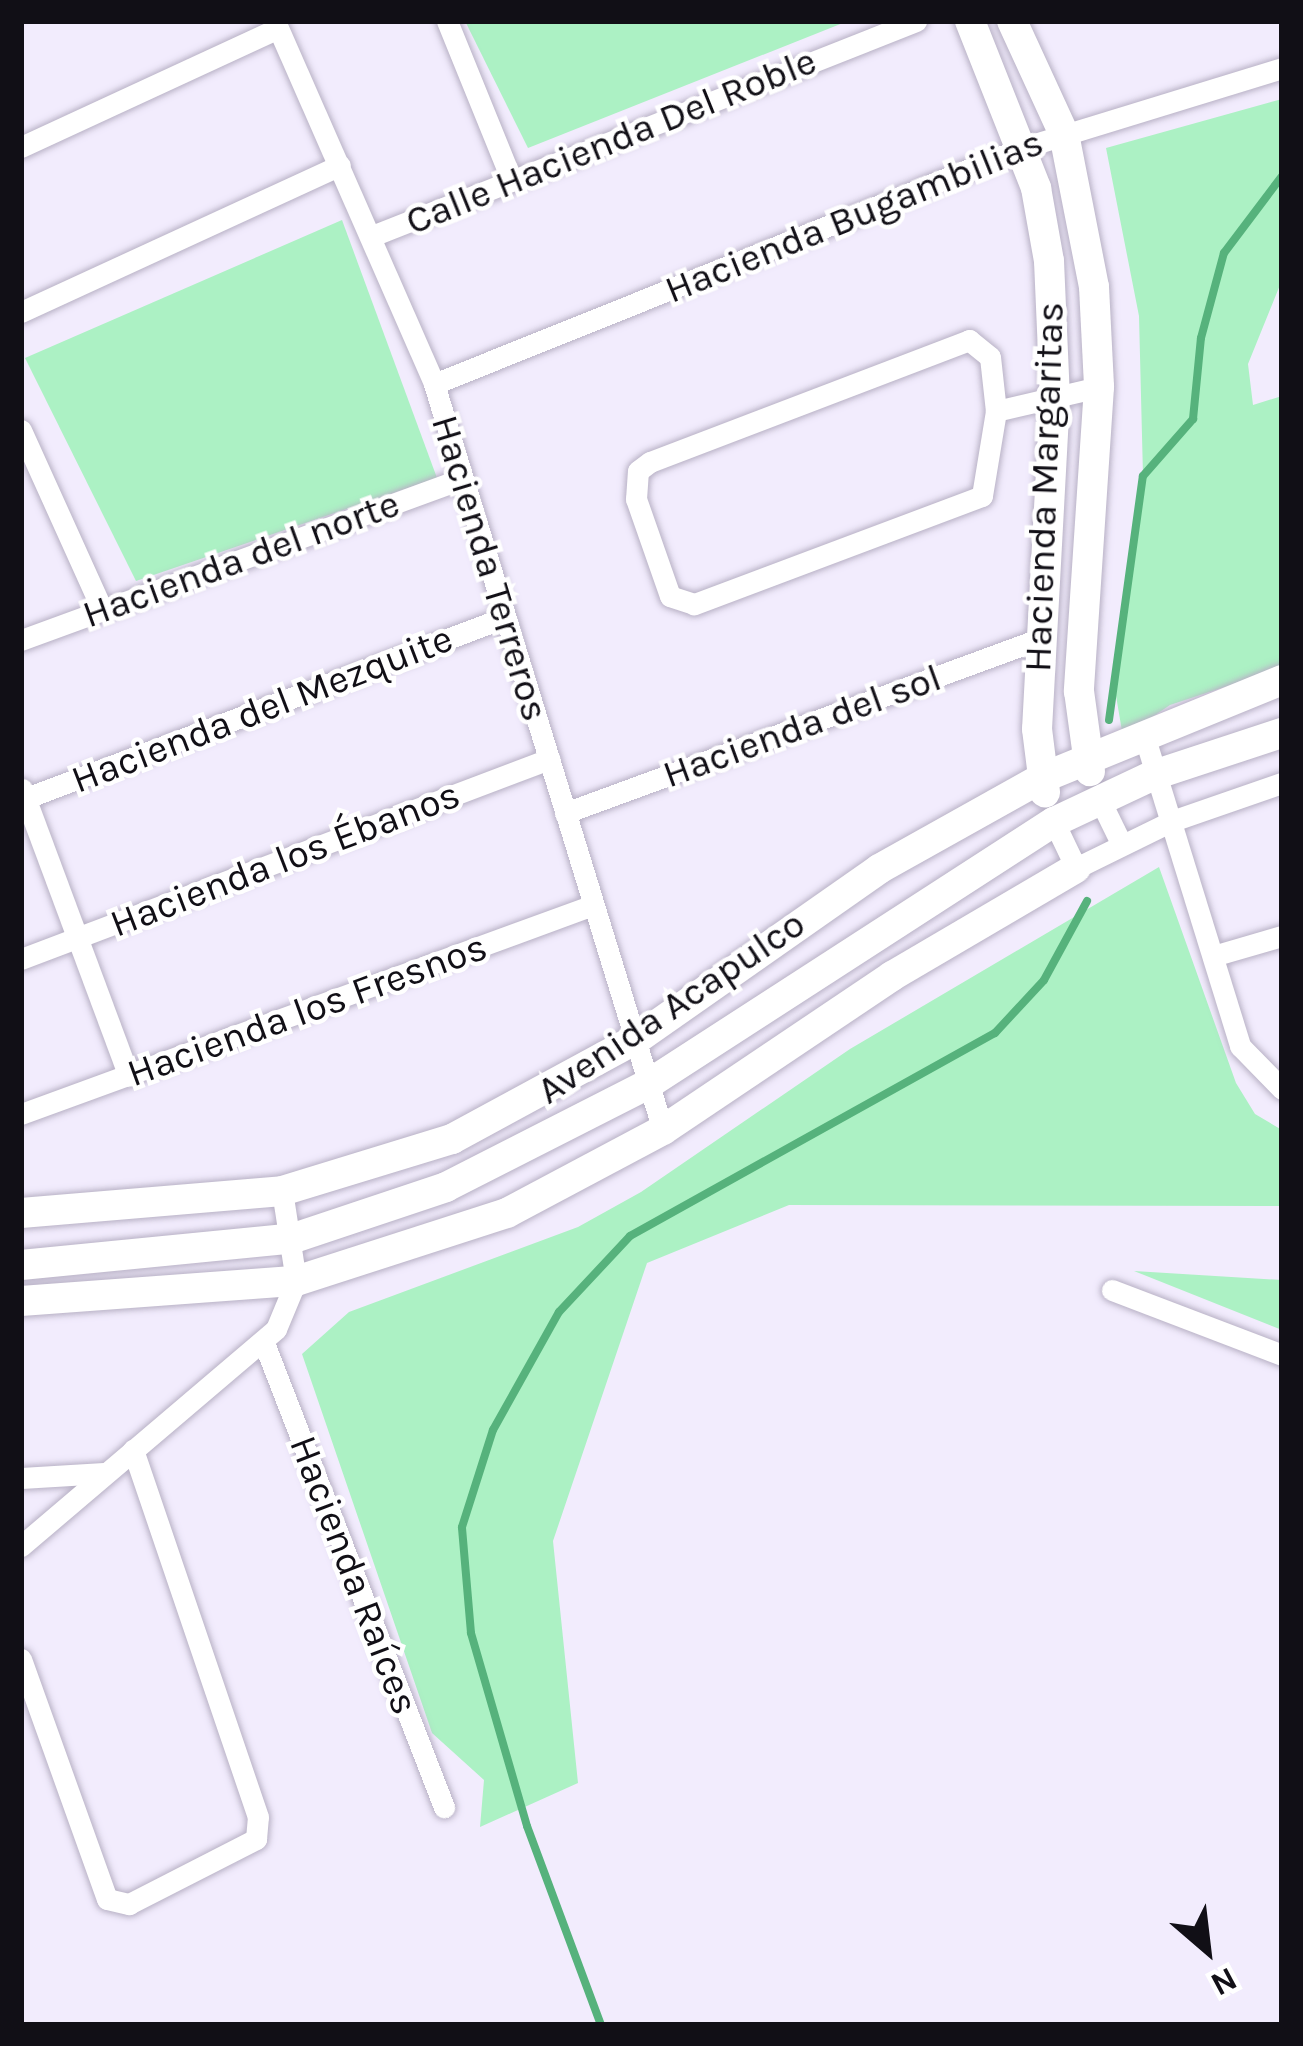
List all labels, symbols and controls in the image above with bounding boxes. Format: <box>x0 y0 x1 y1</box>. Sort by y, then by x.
street label: Calle Hacienda Del Roble <box>399 37 823 245</box>
street label: Hacienda Bugambilias <box>658 119 1050 313</box>
street label: Hacienda Margaritas <box>1014 301 1074 673</box>
street label: Hacienda Terreros <box>421 409 559 727</box>
street label: Hacienda del norte <box>76 480 406 638</box>
street label: Hacienda del Mezquite <box>65 615 459 803</box>
street label: Hacienda del sol <box>656 654 948 798</box>
street label: Hacienda los Ébanos <box>104 771 466 947</box>
street label: Avenida Acapulco <box>528 900 814 1114</box>
street label: Hacienda los Fresnos <box>121 923 493 1097</box>
street label: Hacienda Raíces <box>279 1429 429 1721</box>
north arrow <box>1147 1890 1267 2010</box>
text: N <box>1205 1959 1243 2004</box>

